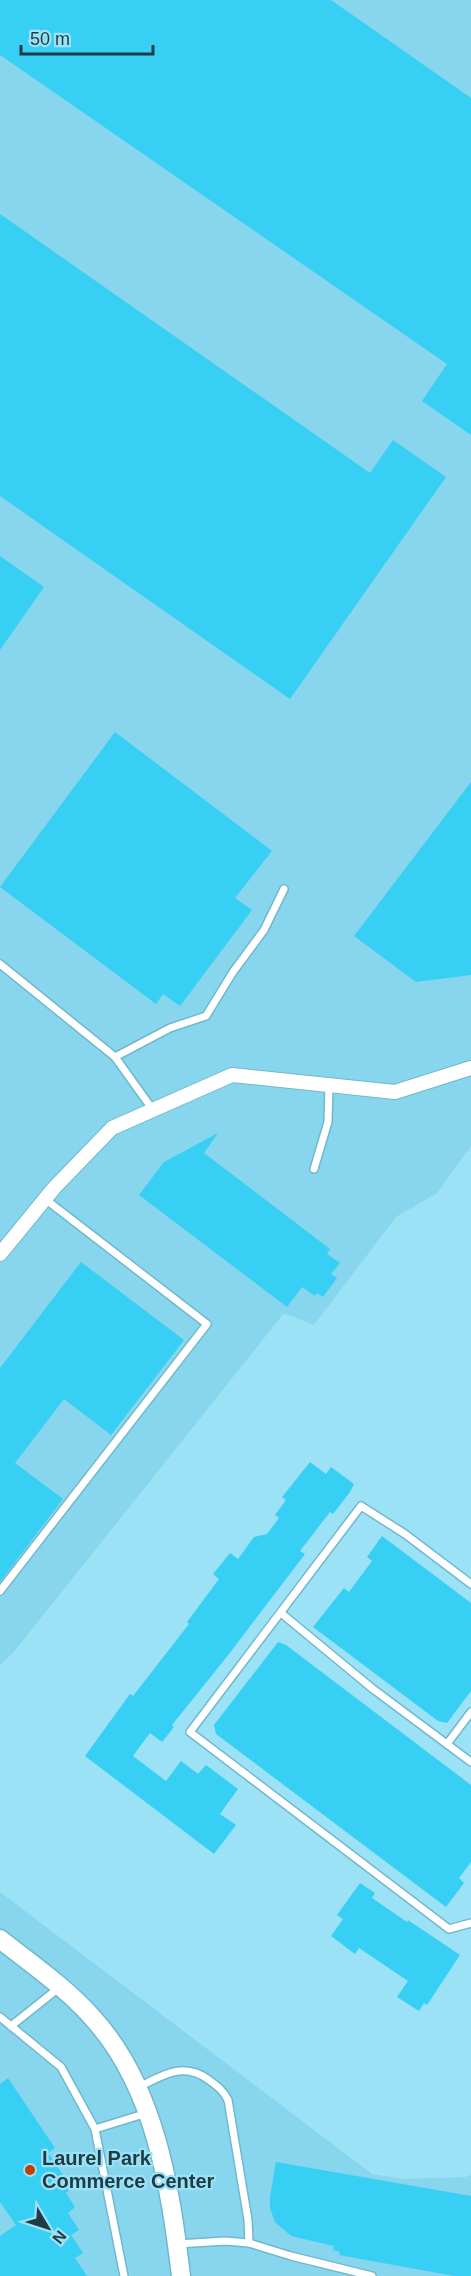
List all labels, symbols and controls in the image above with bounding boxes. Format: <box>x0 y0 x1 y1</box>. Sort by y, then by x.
scale bar <box>21 18 153 56</box>
text: 50 m <box>30 29 70 49</box>
place label: Laurel Park Commerce Center <box>42 2147 215 2192</box>
marker: Laurel Park Commerce Center <box>23 2163 37 2177</box>
north arrow <box>18 2198 78 2258</box>
text: N <box>49 2227 70 2247</box>

